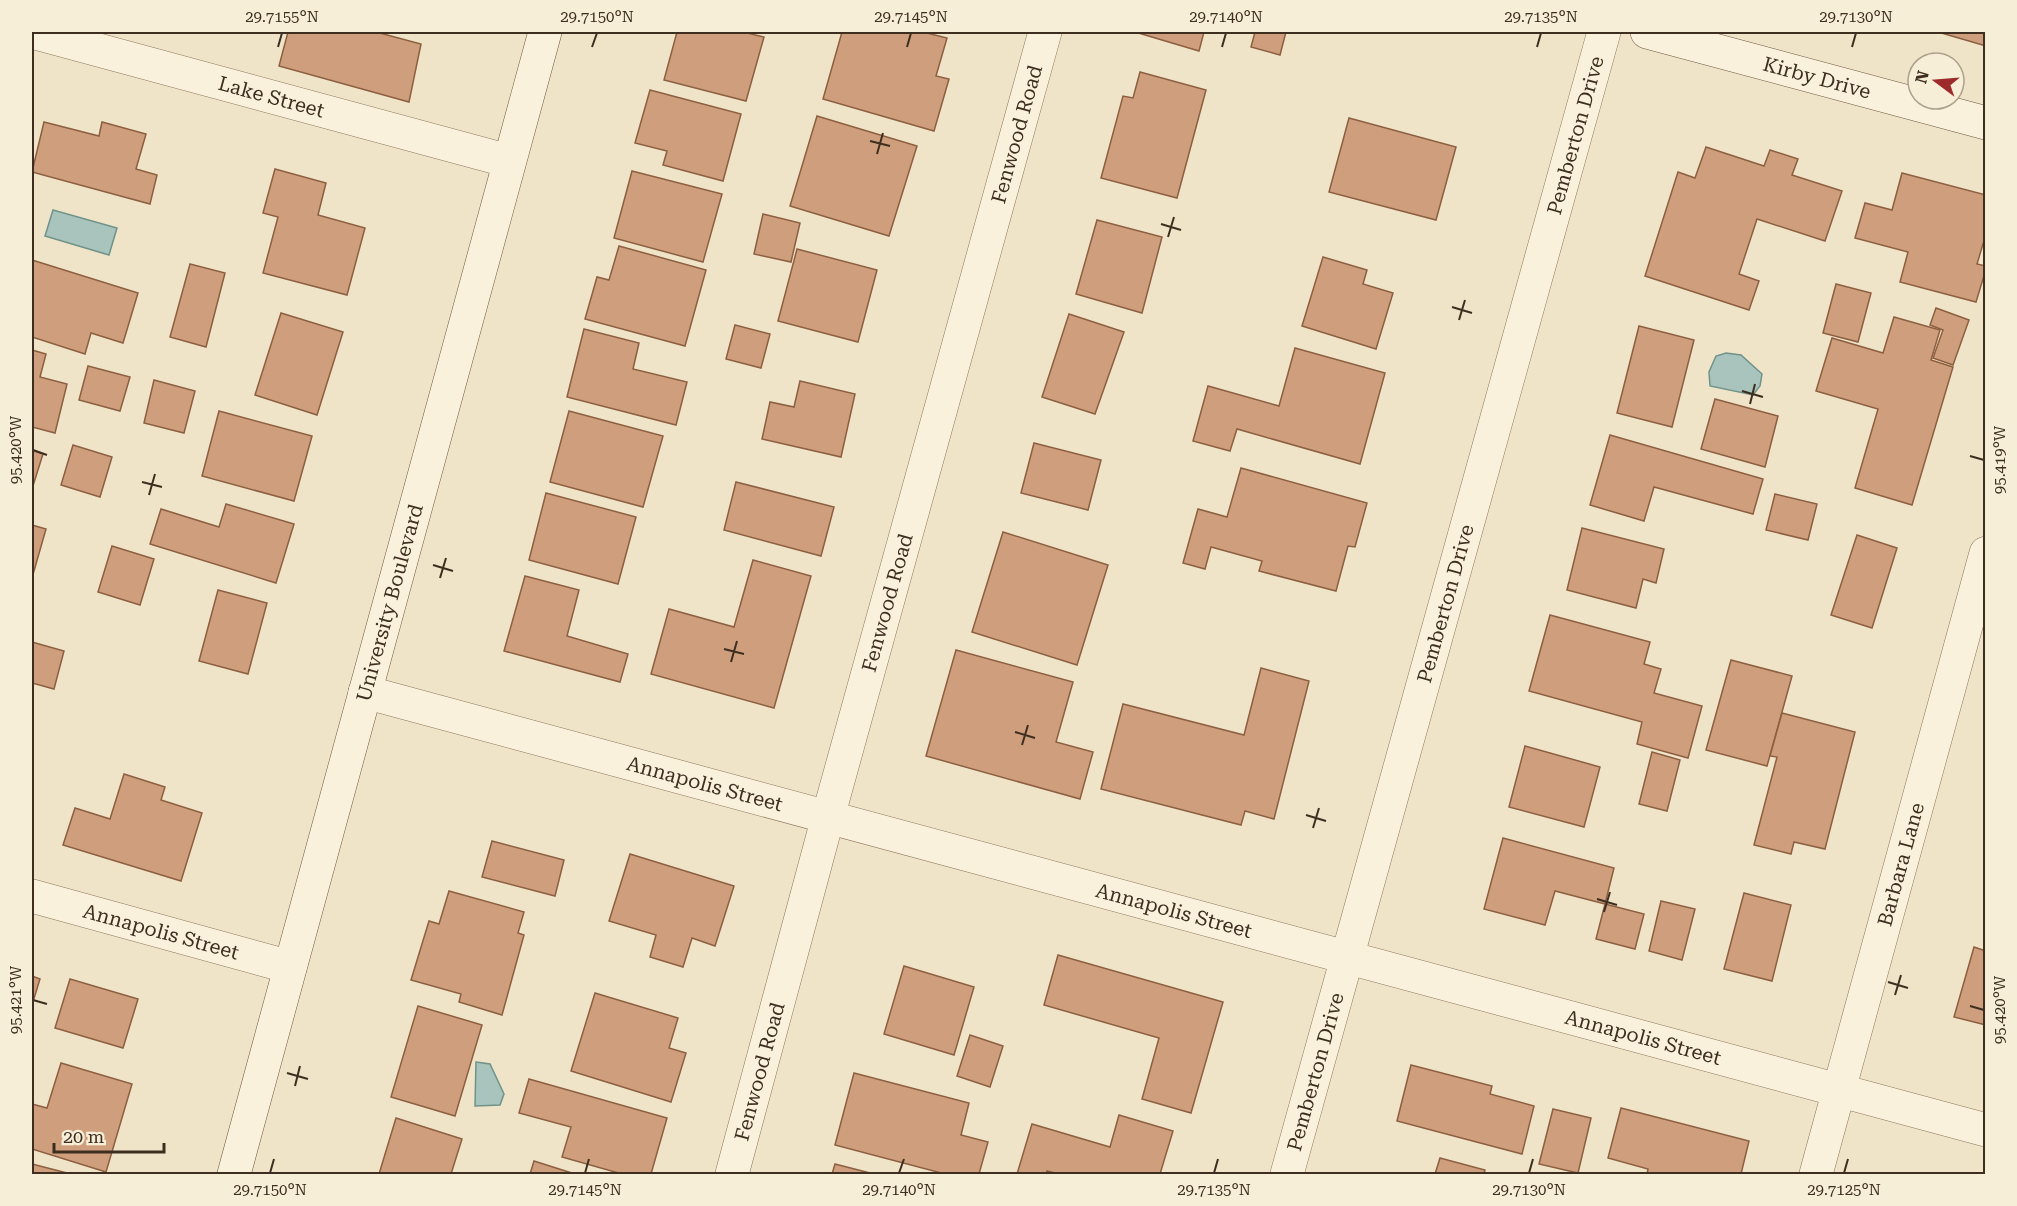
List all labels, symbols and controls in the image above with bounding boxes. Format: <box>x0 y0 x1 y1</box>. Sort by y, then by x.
text: 29.7155°N <box>245 8 319 26</box>
text: 29.7150°N <box>560 8 634 26</box>
text: 29.7145°N <box>874 8 948 26</box>
text: 29.7140°N <box>1189 8 1263 26</box>
text: 29.7135°N <box>1504 8 1578 26</box>
text: 29.7130°N <box>1819 8 1893 26</box>
north arrow <box>1906 51 1966 111</box>
street label: Kirby Drive <box>1760 52 1874 104</box>
street label: Pemberton Drive <box>1542 53 1609 217</box>
street label: Fenwood Road <box>986 62 1047 206</box>
text: N <box>1911 68 1933 86</box>
street label: Lake Street <box>216 71 328 123</box>
text: 95.420°W <box>7 415 25 484</box>
text: 95.419°W <box>1991 425 2009 494</box>
street label: University Boulevard <box>351 501 428 704</box>
street label: Pemberton Drive <box>1412 522 1479 686</box>
street label: Fenwood Road <box>857 531 918 675</box>
street label: Annapolis Street <box>624 751 786 816</box>
street label: Barbara Lane <box>1872 800 1929 929</box>
street label: Annapolis Street <box>1093 878 1255 943</box>
street label: Annapolis Street <box>81 899 242 965</box>
text: 95.421°W <box>7 965 25 1034</box>
text: 95.420°W <box>1991 975 2009 1044</box>
street label: Pemberton Drive <box>1282 990 1349 1154</box>
street label: Fenwood Road <box>729 1000 790 1144</box>
street label: Annapolis Street <box>1562 1005 1724 1070</box>
scale bar <box>54 1116 164 1154</box>
text: 20 m <box>63 1126 104 1147</box>
text: 29.7150°N <box>233 1181 307 1199</box>
text: 29.7145°N <box>548 1181 622 1199</box>
text: 29.7140°N <box>862 1181 936 1199</box>
text: 29.7135°N <box>1177 1181 1251 1199</box>
text: 29.7130°N <box>1492 1181 1566 1199</box>
text: 29.7125°N <box>1807 1181 1881 1199</box>

